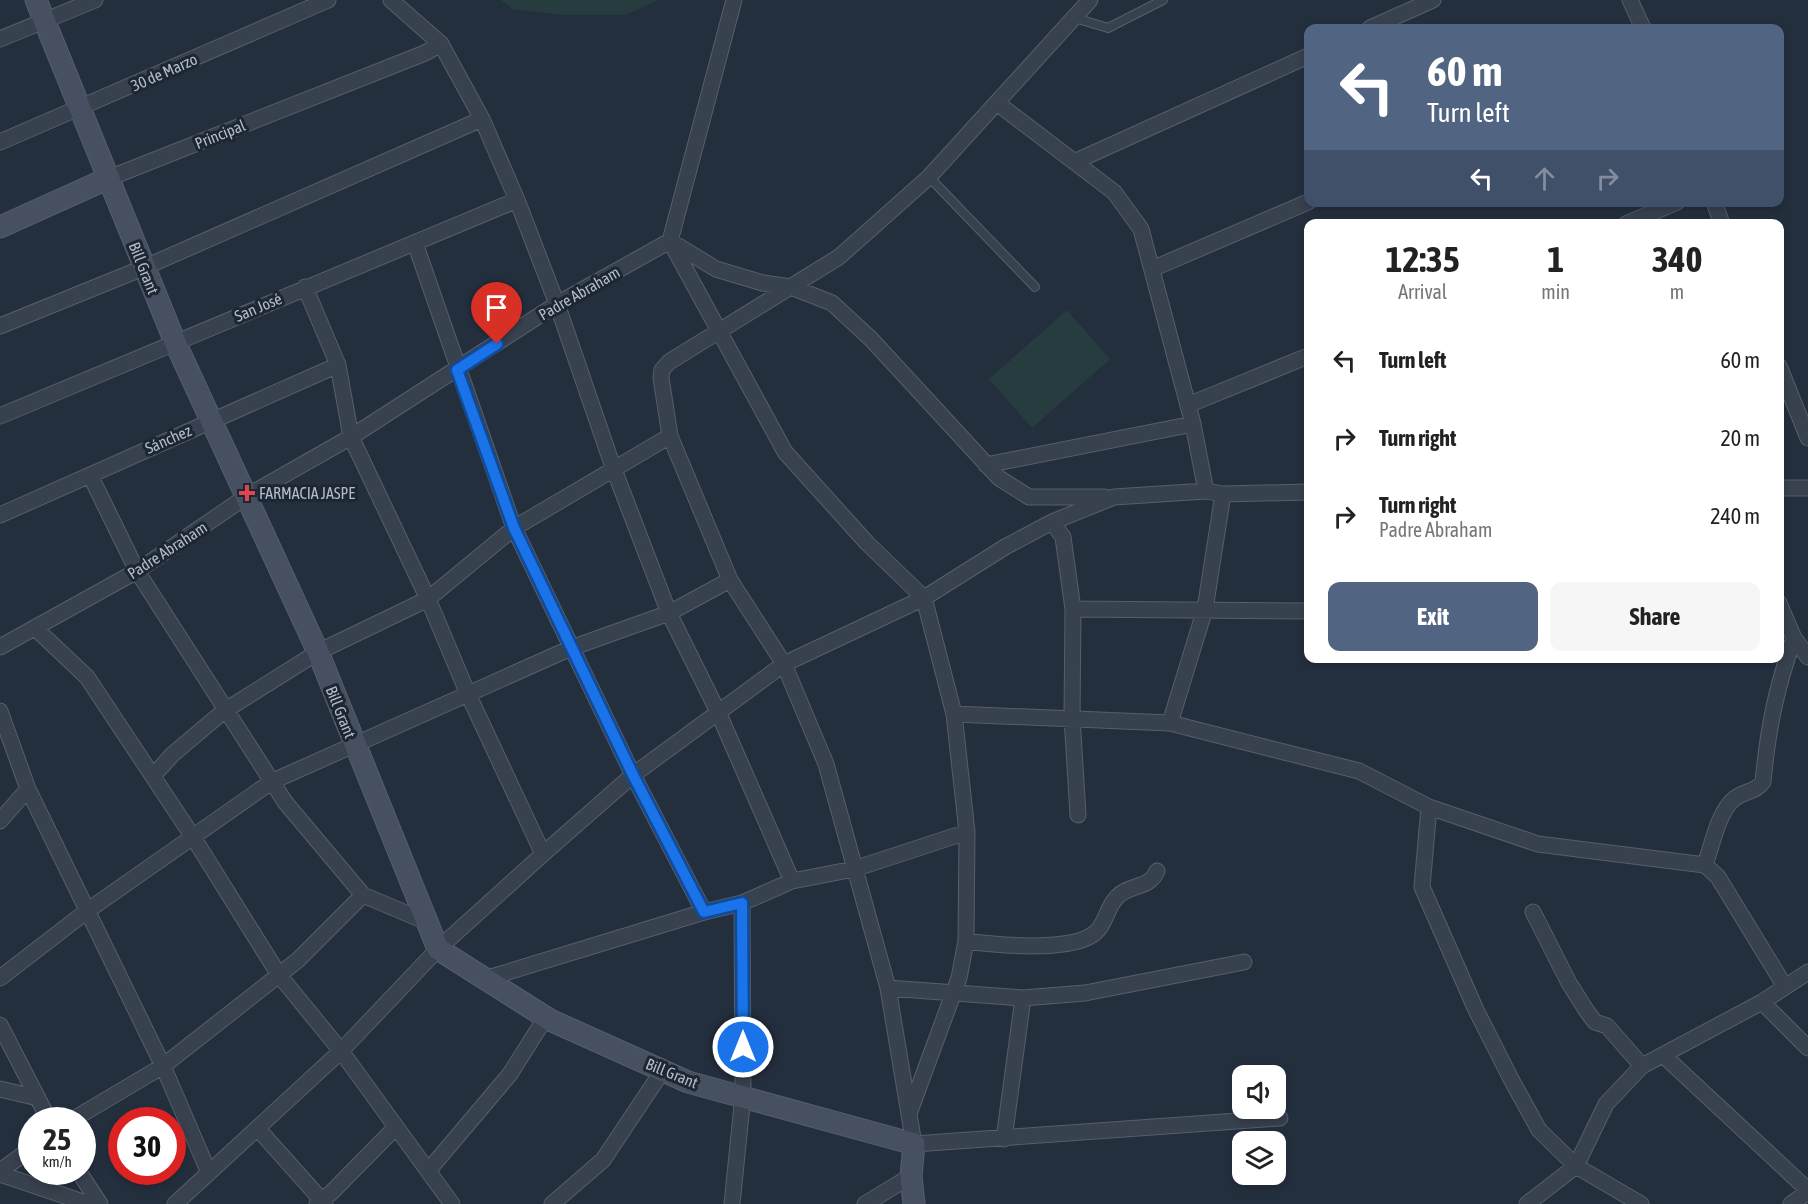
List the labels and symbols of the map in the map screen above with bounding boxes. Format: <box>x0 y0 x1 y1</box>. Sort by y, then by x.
street label: 30 de Marzo <box>128 49 200 95</box>
street label: Principal <box>192 115 249 153</box>
street label: Bill Grant <box>125 239 163 297</box>
street label: Padre Abraham <box>535 263 623 323</box>
pin <box>471 282 522 344</box>
street label: San José <box>232 289 284 325</box>
street label: Sánchez <box>142 421 194 457</box>
place label: FARMACIA JASPE <box>259 484 355 502</box>
marker: FARMACIA JASPE <box>240 486 254 500</box>
street label: Padre Abraham <box>124 518 210 582</box>
street label: Bill Grant <box>322 683 360 741</box>
position arrow <box>711 1015 775 1079</box>
street label: Bill Grant <box>643 1054 701 1092</box>
speed limit sign: 30 <box>108 1107 186 1185</box>

